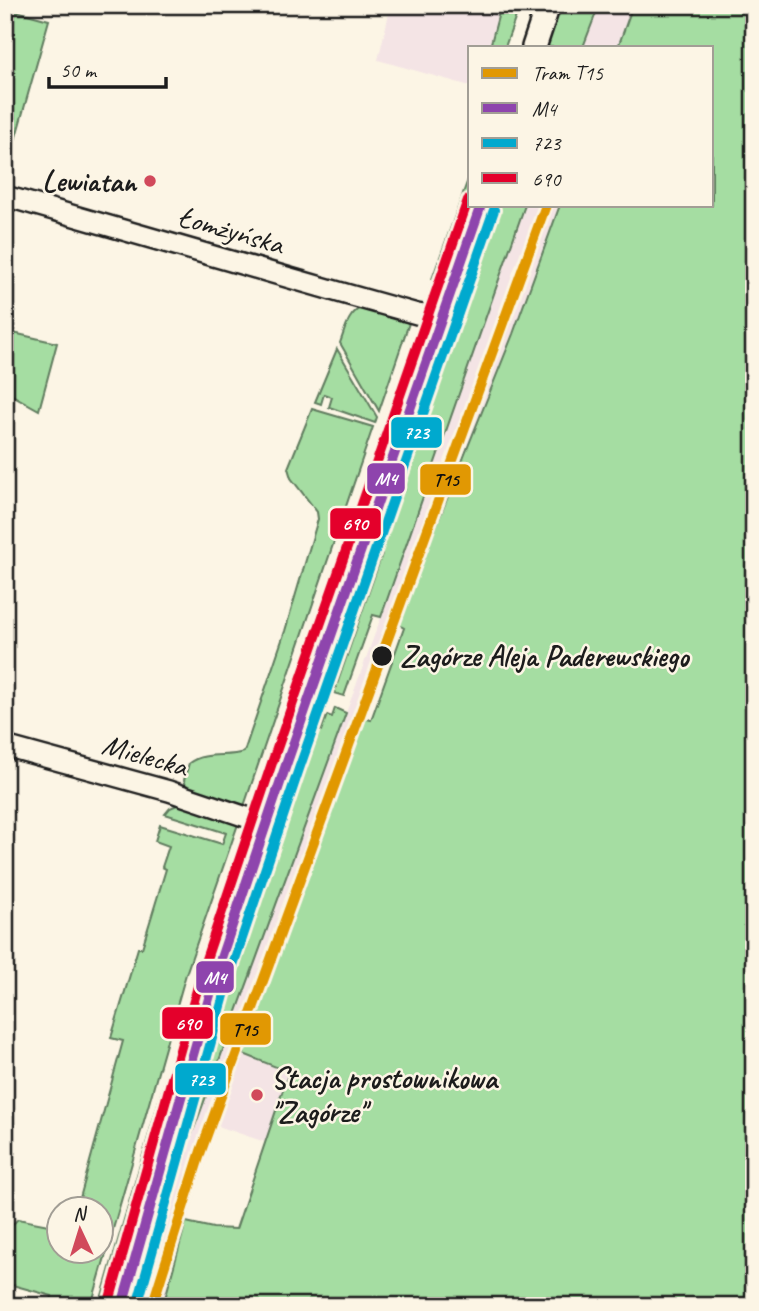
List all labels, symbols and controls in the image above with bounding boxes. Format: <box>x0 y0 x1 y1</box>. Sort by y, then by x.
scale bar <box>49 46 166 90</box>
legend <box>468 46 714 206</box>
text: 50 m <box>60 57 98 83</box>
text: Tram T15 <box>532 60 605 86</box>
text: M4 <box>532 96 559 122</box>
text: 723 <box>532 130 562 156</box>
place label: Lewiatan <box>42 162 138 200</box>
text: 690 <box>532 166 562 192</box>
marker: Lewiatan <box>142 173 158 189</box>
street label: Łomżyńska <box>174 197 290 264</box>
line badge: 723 <box>390 416 443 449</box>
text: 723 <box>403 421 431 445</box>
line badge: M4 <box>366 462 406 495</box>
line badge: T15 <box>419 463 472 496</box>
text: M4 <box>375 467 400 491</box>
text: T15 <box>433 468 461 492</box>
line badge: 690 <box>329 507 382 540</box>
text: 690 <box>342 512 370 536</box>
place label: Zagórze Aleja Paderewskiego <box>400 637 691 675</box>
marker: Zagórze Aleja Paderewskiego <box>370 644 394 668</box>
street label: Mielecka <box>98 725 194 786</box>
line badge: M4 <box>195 960 235 994</box>
text: M4 <box>204 966 229 990</box>
line badge: 690 <box>161 1006 214 1040</box>
text: 690 <box>175 1012 203 1036</box>
line badge: T15 <box>219 1012 272 1046</box>
text: T15 <box>232 1018 260 1042</box>
place label: Stacja prostownikowa "Zagórze" <box>271 1059 500 1131</box>
line badge: 723 <box>174 1062 227 1096</box>
text: 723 <box>188 1068 216 1092</box>
marker: Stacja prostownikowa "Zagórze" <box>249 1087 265 1103</box>
north arrow <box>46 1196 116 1266</box>
text: N <box>72 1201 89 1226</box>

